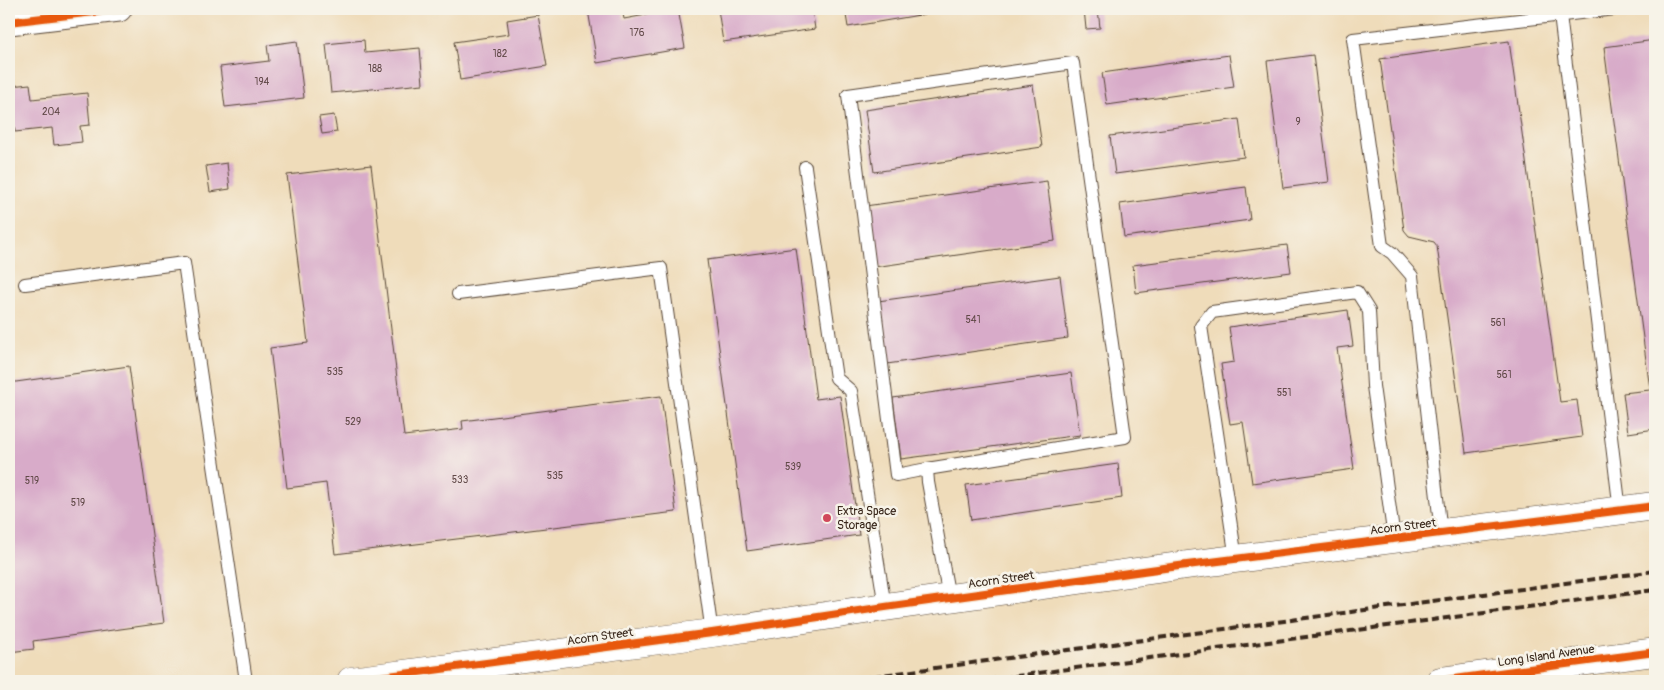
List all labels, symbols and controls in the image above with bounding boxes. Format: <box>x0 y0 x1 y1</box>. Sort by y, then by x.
house number: 176 <box>629 27 645 39</box>
house number: 182 <box>493 48 508 60</box>
house number: 188 <box>368 63 382 75</box>
house number: 194 <box>255 76 270 88</box>
house number: 204 <box>42 106 60 118</box>
house number: 9 <box>1295 116 1301 128</box>
house number: 541 <box>965 314 981 326</box>
house number: 561 <box>1490 317 1506 329</box>
house number: 535 <box>327 366 343 378</box>
house number: 561 <box>1496 369 1512 381</box>
house number: 551 <box>1277 387 1291 399</box>
house number: 529 <box>345 416 361 428</box>
house number: 539 <box>785 461 801 473</box>
house number: 535 <box>547 470 563 482</box>
house number: 533 <box>452 474 469 486</box>
house number: 519 <box>25 475 39 487</box>
house number: 519 <box>71 497 85 509</box>
place label: Extra Space Storage <box>837 504 896 533</box>
marker: Extra Space Storage <box>821 512 833 524</box>
street label: Acorn Street <box>1369 515 1437 539</box>
street label: Acorn Street <box>967 568 1035 592</box>
street label: Acorn Street <box>566 625 634 649</box>
street label: Long Island Avenue <box>1497 642 1595 670</box>

